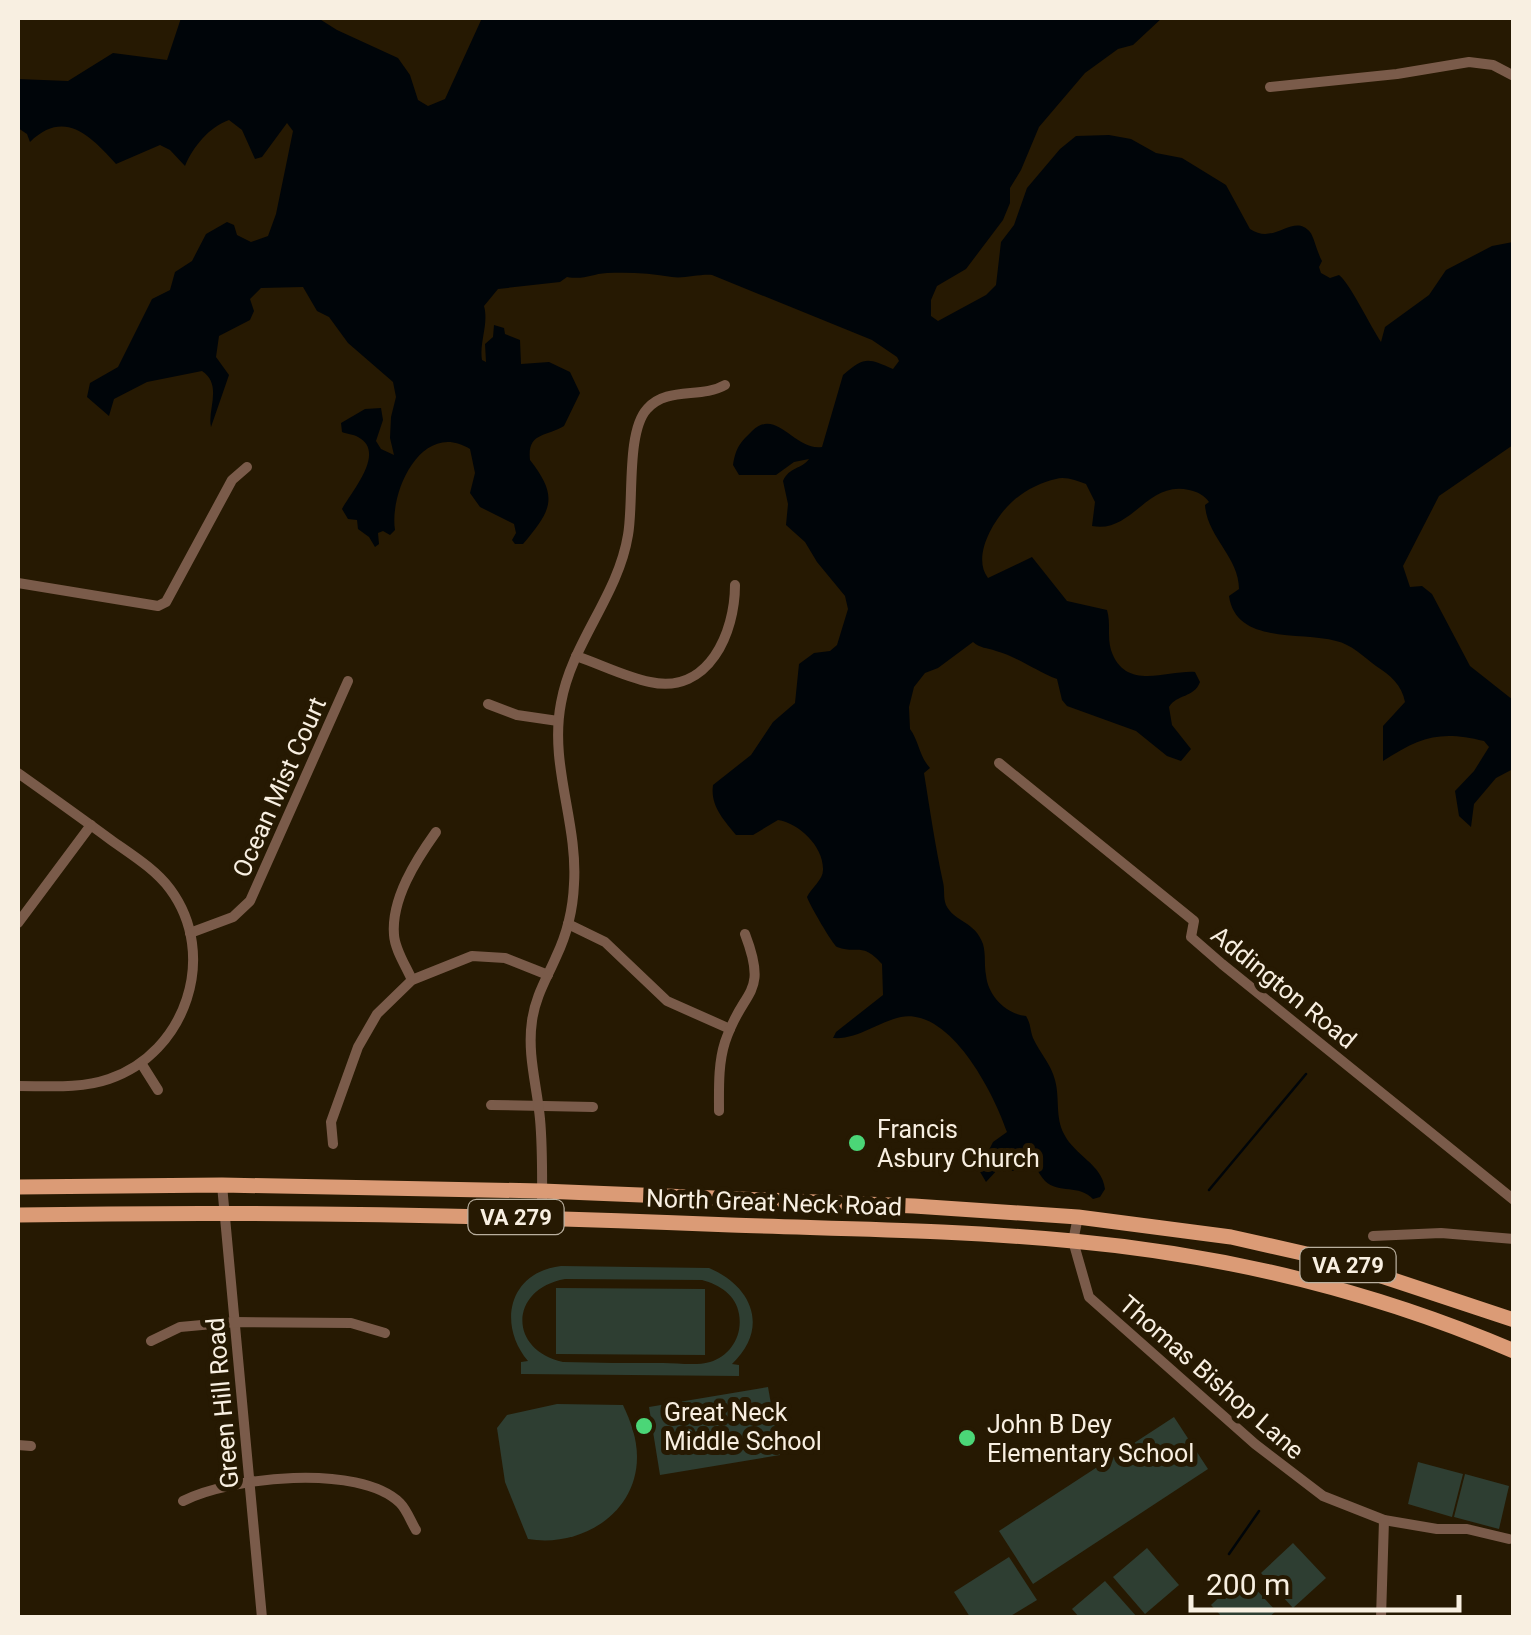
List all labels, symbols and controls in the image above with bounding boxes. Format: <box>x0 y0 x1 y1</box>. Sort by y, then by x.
street label: Ocean Mist Court <box>227 693 332 882</box>
street label: Addington Road <box>1205 920 1362 1055</box>
place label: Francis Asbury Church <box>877 1115 1040 1173</box>
marker: Francis Asbury Church <box>846 1132 868 1154</box>
street label: North Great Neck Road <box>645 1184 903 1221</box>
road number: VA 279 <box>468 1200 564 1234</box>
road number: VA 279 <box>1300 1248 1396 1282</box>
street label: Thomas Bishop Lane <box>1114 1290 1310 1465</box>
street label: Green Hill Road <box>201 1316 244 1490</box>
place label: Great Neck Middle School <box>664 1398 822 1456</box>
place label: John B Dey Elementary School <box>987 1410 1194 1468</box>
marker: Great Neck Middle School <box>633 1415 655 1437</box>
marker: John B Dey Elementary School <box>956 1427 978 1449</box>
scale bar <box>1191 1550 1458 1612</box>
text: 200 m <box>1206 1567 1290 1602</box>

